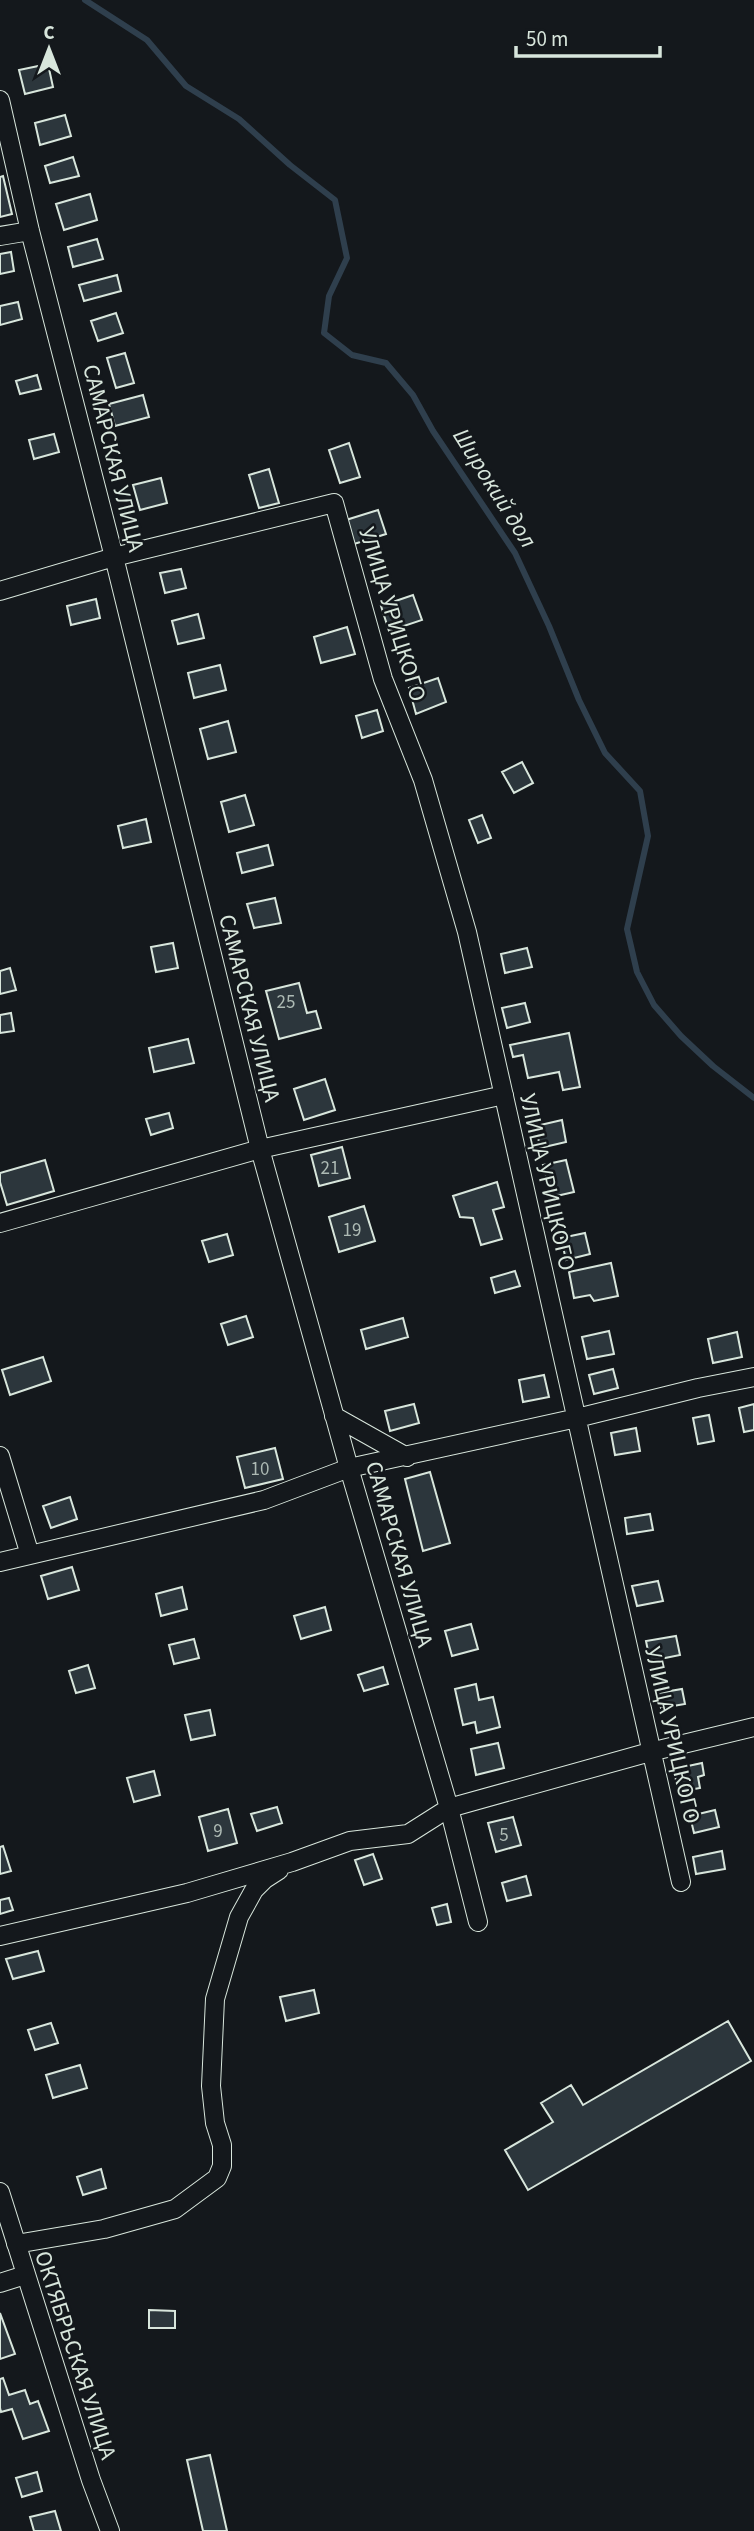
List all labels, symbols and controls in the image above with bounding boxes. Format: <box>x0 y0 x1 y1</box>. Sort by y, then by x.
north arrow <box>14 14 84 84</box>
scale bar <box>516 14 660 58</box>
text: С <box>43 20 55 47</box>
text: 50 m <box>526 24 568 54</box>
street label: САМАРСКАЯ УЛИЦА <box>74 361 153 556</box>
water label: Широкий дол <box>444 421 545 555</box>
street label: УЛИЦА УРИЦКОГО <box>350 523 435 705</box>
street label: САМАРСКАЯ УЛИЦА <box>210 911 289 1106</box>
house number: 25 <box>277 989 295 1016</box>
street label: УЛИЦА УРИЦКОГО <box>511 1090 584 1274</box>
house number: 21 <box>321 1155 339 1182</box>
house number: 19 <box>343 1217 361 1244</box>
house number: 10 <box>251 1456 269 1483</box>
street label: САМАРСКАЯ УЛИЦА <box>357 1457 442 1651</box>
street label: УЛИЦА УРИЦКОГО <box>636 1643 709 1827</box>
house number: 9 <box>213 1818 223 1845</box>
house number: 5 <box>499 1822 509 1849</box>
street label: ОКТЯБРЬСКАЯ УЛИЦА <box>26 2247 125 2464</box>

